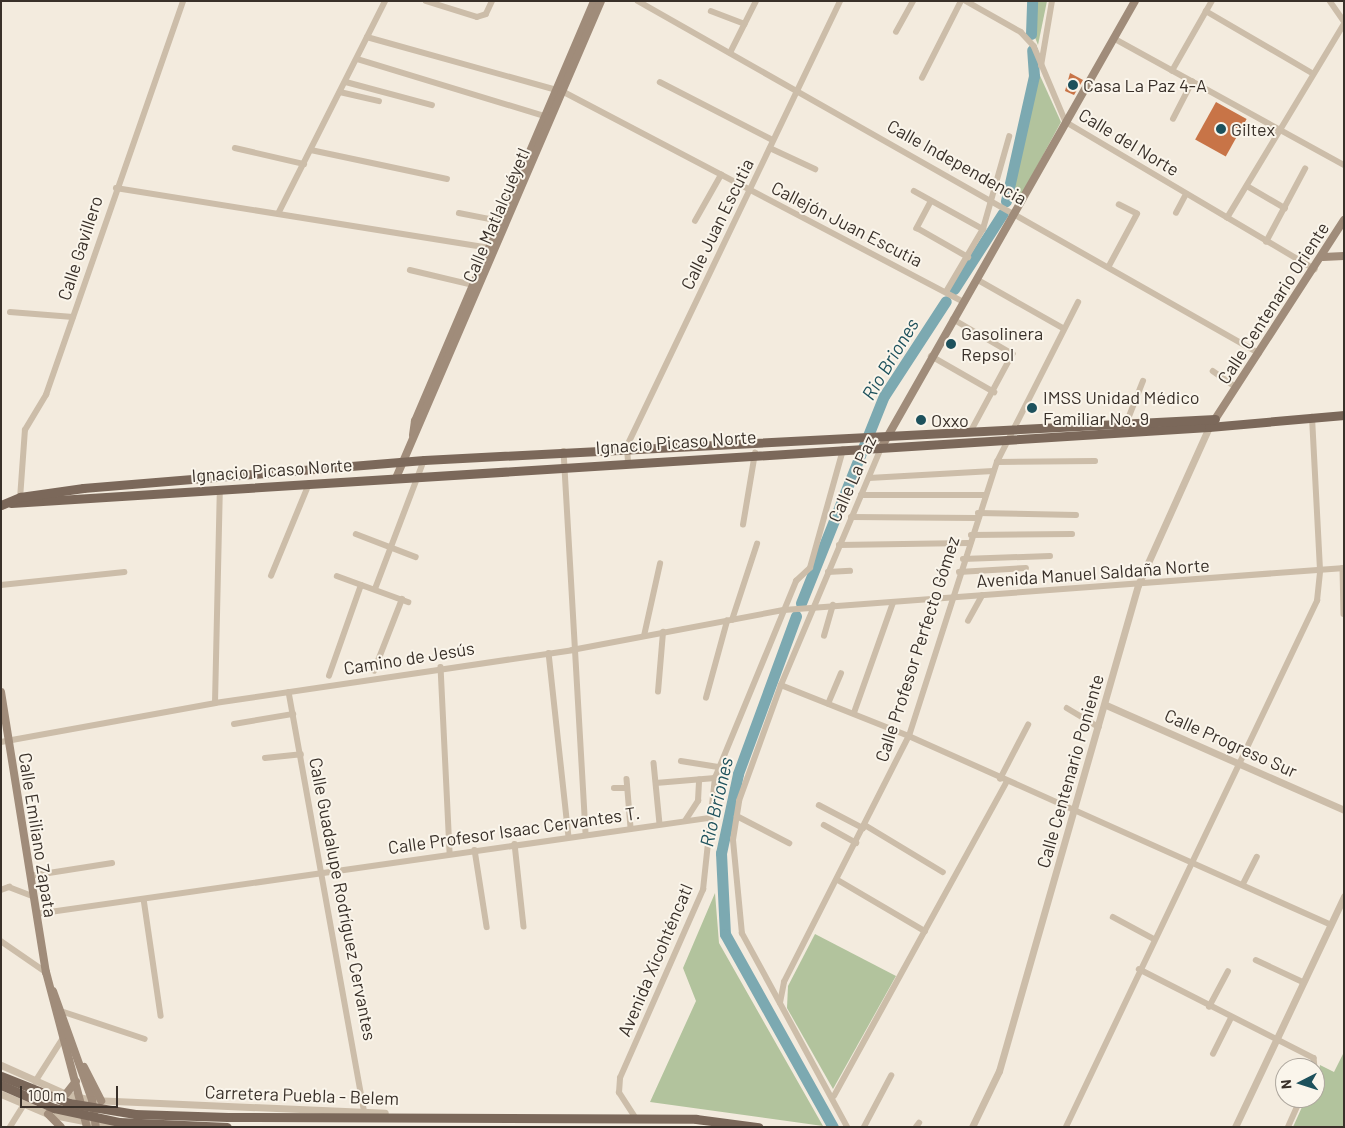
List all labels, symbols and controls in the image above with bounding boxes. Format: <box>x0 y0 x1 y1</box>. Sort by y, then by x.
place label: Casa La Paz 4-A <box>1083 74 1207 96</box>
marker: Casa La Paz 4-A <box>1067 79 1079 91</box>
street label: Calle del Norte <box>1075 104 1183 180</box>
street label: Calle Independencia <box>883 115 1031 209</box>
place label: Giltex <box>1231 118 1275 140</box>
marker: Giltex <box>1215 123 1227 135</box>
street label: Calle Matlalcuéyetl <box>458 144 534 286</box>
street label: Calle Juan Escutia <box>676 155 758 293</box>
street label: Callejón Juan Escutia <box>768 177 926 271</box>
street label: Calle Gavillero <box>53 193 107 303</box>
street label: Calle Centenario Oriente <box>1213 218 1333 388</box>
water label: Rio Briones <box>857 314 923 404</box>
place label: Gasolinera Repsol <box>961 323 1043 366</box>
marker: Gasolinera Repsol <box>945 338 957 350</box>
place label: IMSS Unidad Médico Familiar No. 9 <box>1043 387 1200 429</box>
marker: IMSS Unidad Médico Familiar No. 9 <box>1025 401 1039 415</box>
place label: Oxxo <box>931 409 969 431</box>
marker: Oxxo <box>915 414 927 426</box>
street label: Ignacio Picaso Norte <box>595 426 757 458</box>
street label: Calle La Paz <box>823 432 881 526</box>
street label: Ignacio Picaso Norte <box>191 454 353 486</box>
street label: Calle Profesor Perfecto Gómez <box>870 533 964 765</box>
street label: Avenida Manuel Saldaña Norte <box>976 554 1210 592</box>
street label: Camino de Jesús <box>342 637 476 679</box>
street label: Calle Centenario Poniente <box>1032 672 1108 870</box>
street label: Calle Progreso Sur <box>1161 704 1301 782</box>
street label: Calle Emiliano Zapata <box>14 751 62 919</box>
water label: Rio Briones <box>695 755 737 849</box>
street label: Calle Guadalupe Rodríguez Cervantes <box>305 756 381 1042</box>
street label: Calle Profesor Isaac Cervantes T. <box>387 802 641 858</box>
street label: Avenida Xicohténcatl <box>613 880 697 1040</box>
north arrow <box>1275 1058 1325 1108</box>
scale bar <box>22 1076 120 1108</box>
text: N <box>1277 1079 1294 1090</box>
street label: Carretera Puebla - Belem <box>204 1081 400 1109</box>
text: 100 m <box>28 1086 66 1104</box>

